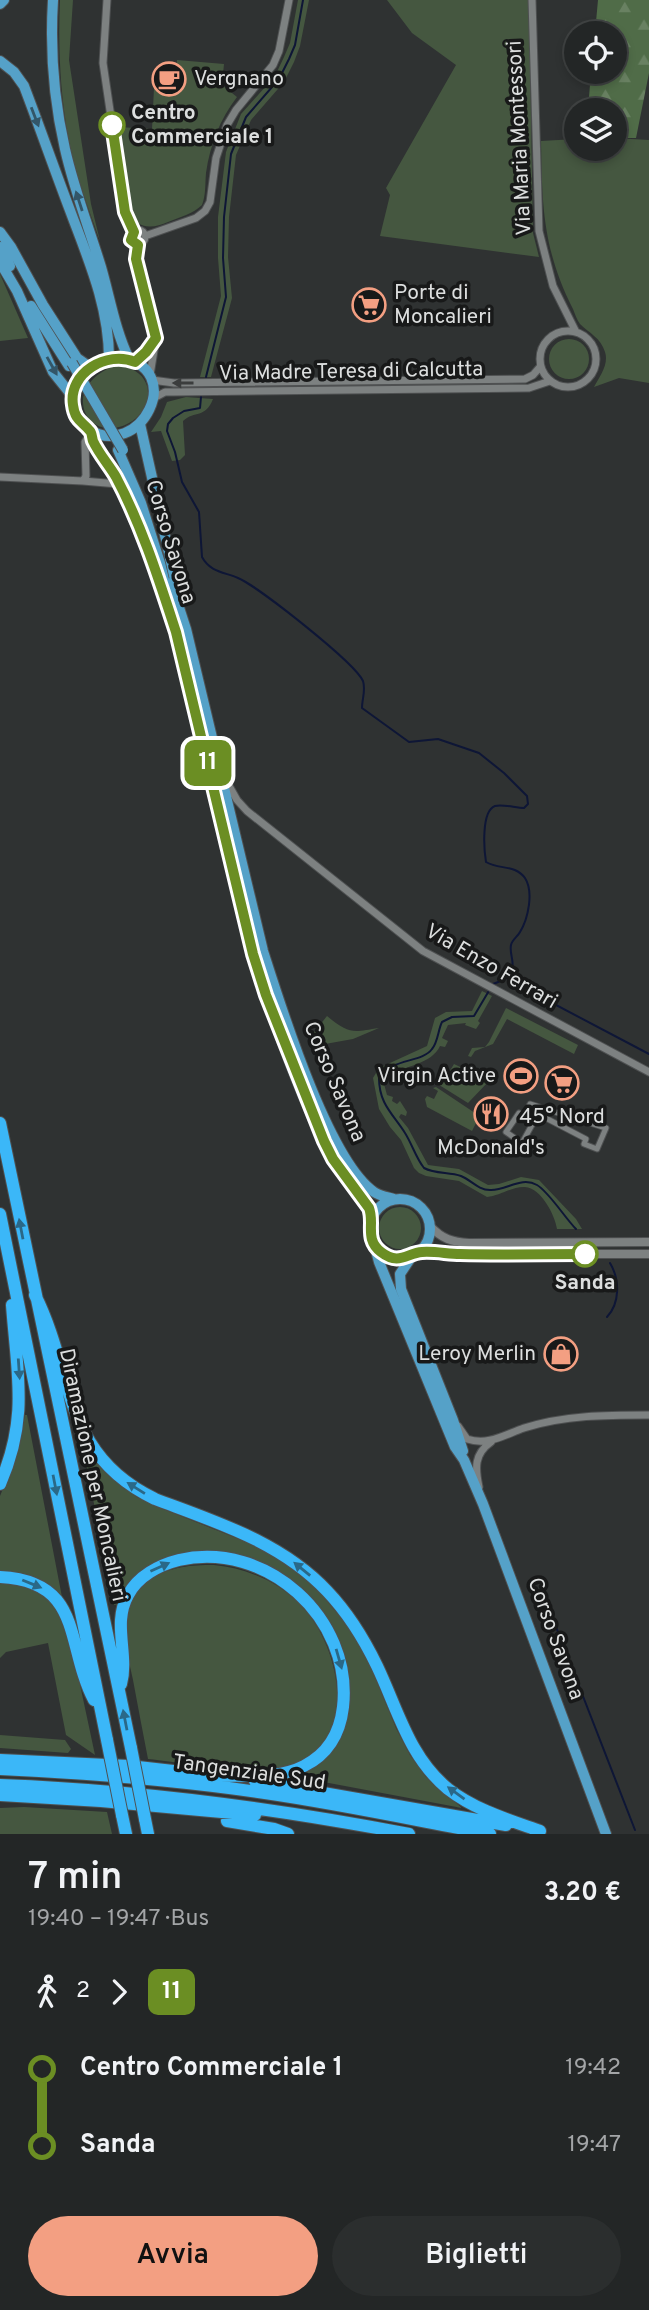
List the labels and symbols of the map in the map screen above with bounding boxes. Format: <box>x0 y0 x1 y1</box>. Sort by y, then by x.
street label: Via Maria Montessori <box>501 40 539 236</box>
cafe icon: Vergnano <box>150 60 188 98</box>
place label: Vergnano <box>194 66 284 93</box>
place label: Centro Commerciale 1 <box>131 100 274 151</box>
one-way arrow <box>30 106 41 127</box>
marker: Centro Commerciale 1 <box>99 112 125 138</box>
one-way arrow <box>73 190 84 211</box>
place label: Porte di Moncalieri <box>394 280 492 331</box>
supermarket icon: Porte di Moncalieri <box>350 286 388 324</box>
street label: Via Madre Teresa di Calcutta <box>219 356 483 388</box>
one-way arrow <box>46 357 58 376</box>
one-way arrow <box>172 377 194 389</box>
street label: Corso Savona <box>138 477 202 607</box>
line badge: 11 <box>176 740 240 786</box>
street label: Via Enzo Ferrari <box>420 918 562 1016</box>
street label: Corso Savona <box>296 1018 372 1146</box>
sports icon: Virgin Active <box>502 1057 540 1095</box>
place label: Virgin Active <box>377 1063 496 1090</box>
supermarket icon: 45° Nord <box>543 1064 581 1102</box>
restaurant icon: McDonald's <box>472 1095 510 1133</box>
place label: 45° Nord <box>519 1104 605 1131</box>
place label: McDonald's <box>437 1135 545 1162</box>
one-way arrow <box>16 1217 27 1239</box>
marker: Sanda <box>572 1241 598 1267</box>
place label: Sanda <box>554 1270 616 1297</box>
shop icon: Leroy Merlin <box>542 1335 580 1373</box>
place label: Leroy Merlin <box>418 1341 536 1368</box>
street label: Diramazione per Moncalieri <box>52 1346 132 1604</box>
one-way arrow <box>14 1358 25 1380</box>
one-way arrow <box>50 1474 61 1496</box>
one-way arrow <box>127 1482 146 1495</box>
one-way arrow <box>294 1561 312 1576</box>
one-way arrow <box>150 1562 170 1573</box>
street label: Corso Savona <box>520 1574 590 1704</box>
one-way arrow <box>22 1579 43 1590</box>
one-way arrow <box>334 1649 344 1670</box>
one-way arrow <box>119 1709 130 1731</box>
street label: Tangenziale Sud <box>171 1749 327 1797</box>
one-way arrow <box>447 1787 465 1801</box>

